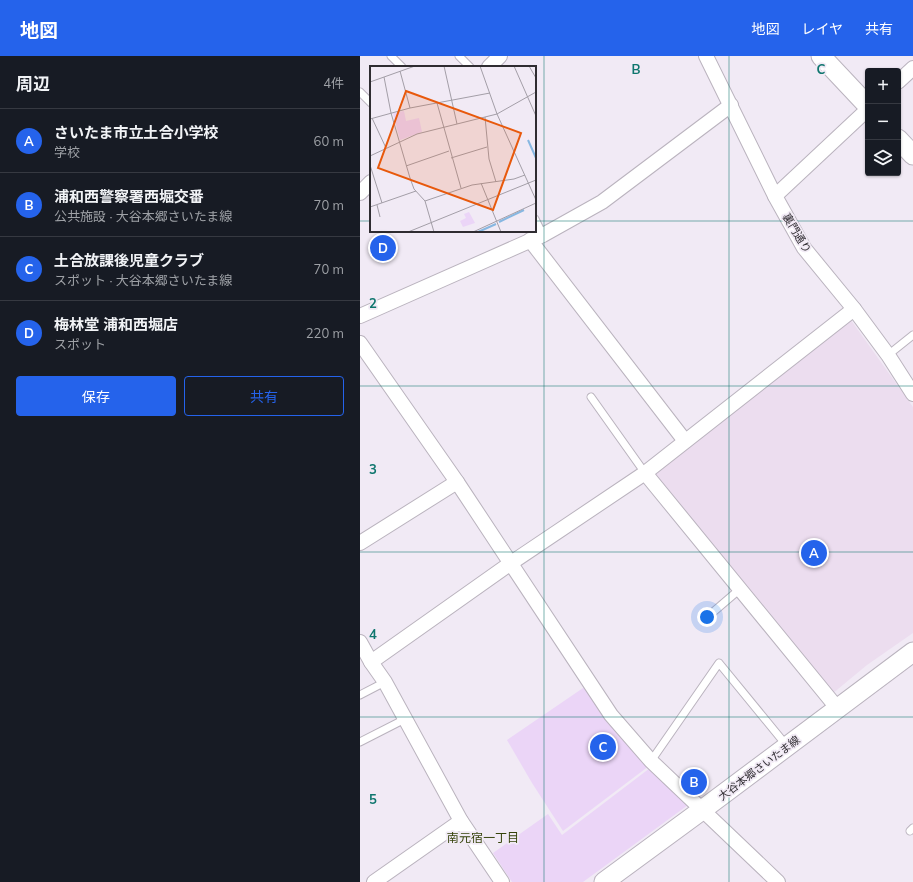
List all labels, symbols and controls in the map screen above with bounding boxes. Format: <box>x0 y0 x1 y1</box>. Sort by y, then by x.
text: 地図 <box>20 18 58 42</box>
text: 地図 <box>751 20 779 38</box>
text: レイヤ <box>801 20 843 38</box>
text: 共有 <box>865 20 893 38</box>
text: B <box>632 61 641 77</box>
text: C <box>817 61 826 77</box>
inset map <box>370 66 536 232</box>
map controls <box>865 68 901 176</box>
button: + <box>865 68 901 104</box>
text: 周辺 <box>16 73 50 94</box>
text: 4件 <box>323 75 344 91</box>
button: − <box>865 104 901 140</box>
text: さいたま市立土合小学校 <box>54 123 219 142</box>
text: A <box>24 133 34 149</box>
text: 60 m <box>314 133 344 149</box>
button: layers <box>865 140 901 176</box>
text: 学校 <box>54 144 80 160</box>
text: 浦和西警察署西堀交番 <box>54 187 204 206</box>
text: B <box>25 197 33 213</box>
text: 70 m <box>314 197 344 213</box>
text: 公共施設 · 大谷本郷さいたま線 <box>54 208 232 224</box>
street label: 裏門通り <box>780 211 814 255</box>
pin: D <box>370 233 396 263</box>
text: 土合放課後児童クラブ <box>54 251 204 270</box>
text: C <box>25 261 33 277</box>
text: 70 m <box>314 261 344 277</box>
text: スポット · 大谷本郷さいたま線 <box>54 272 232 288</box>
text: 2 <box>369 295 377 311</box>
text: 梅林堂 浦和西堀店 <box>54 315 178 334</box>
text: D <box>24 325 34 341</box>
text: 220 m <box>306 325 344 341</box>
text: スポット <box>54 336 106 352</box>
button: 保存 <box>16 376 176 416</box>
button: 共有 <box>184 376 344 416</box>
text: 3 <box>369 461 377 477</box>
pin: A <box>801 538 827 568</box>
your location <box>697 607 717 627</box>
text: 4 <box>369 626 377 642</box>
pin: C <box>590 732 616 762</box>
street label: 大谷本郷さいたま線 <box>715 733 803 803</box>
pin: B <box>681 767 707 797</box>
text: 5 <box>369 791 377 807</box>
district label: 南元宿一丁目 <box>447 830 519 845</box>

